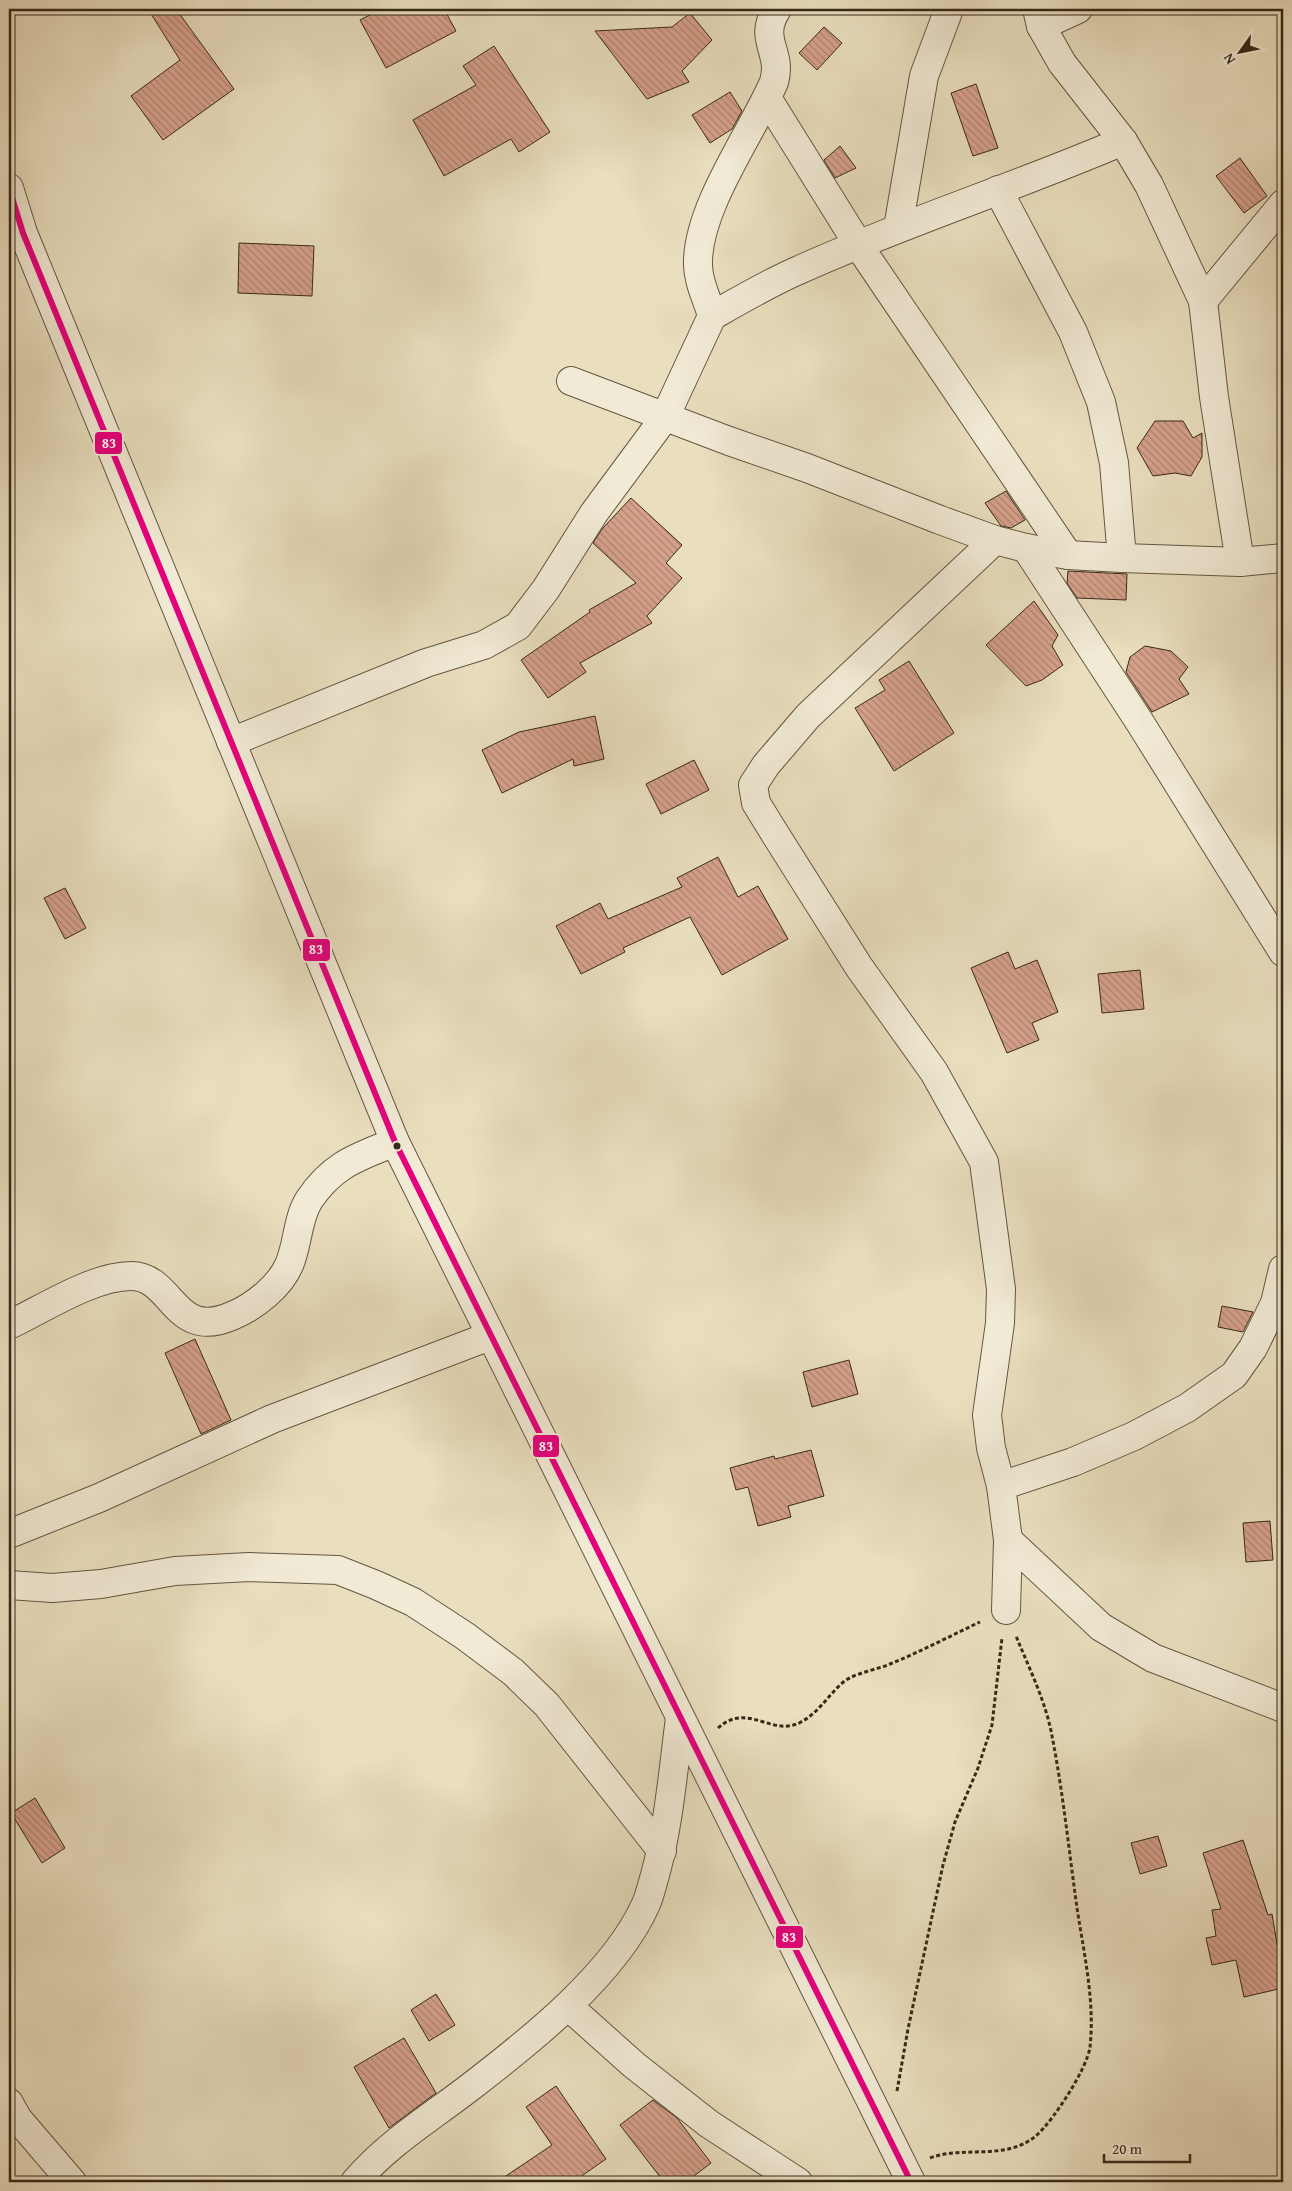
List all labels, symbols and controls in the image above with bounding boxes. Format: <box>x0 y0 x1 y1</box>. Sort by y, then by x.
north arrow <box>1214 28 1264 78</box>
text: N <box>1218 49 1240 68</box>
line badge: 83 <box>94 431 123 455</box>
text: 83 <box>102 433 116 453</box>
line badge: 83 <box>302 938 331 962</box>
text: 83 <box>309 939 323 959</box>
unlabelled marker <box>392 1141 402 1151</box>
line badge: 83 <box>532 1434 560 1458</box>
text: 83 <box>539 1436 553 1456</box>
line badge: 83 <box>775 1925 804 1949</box>
text: 83 <box>782 1927 796 1947</box>
scale bar <box>1104 2131 1191 2163</box>
text: 20 m <box>1112 2138 1143 2159</box>

